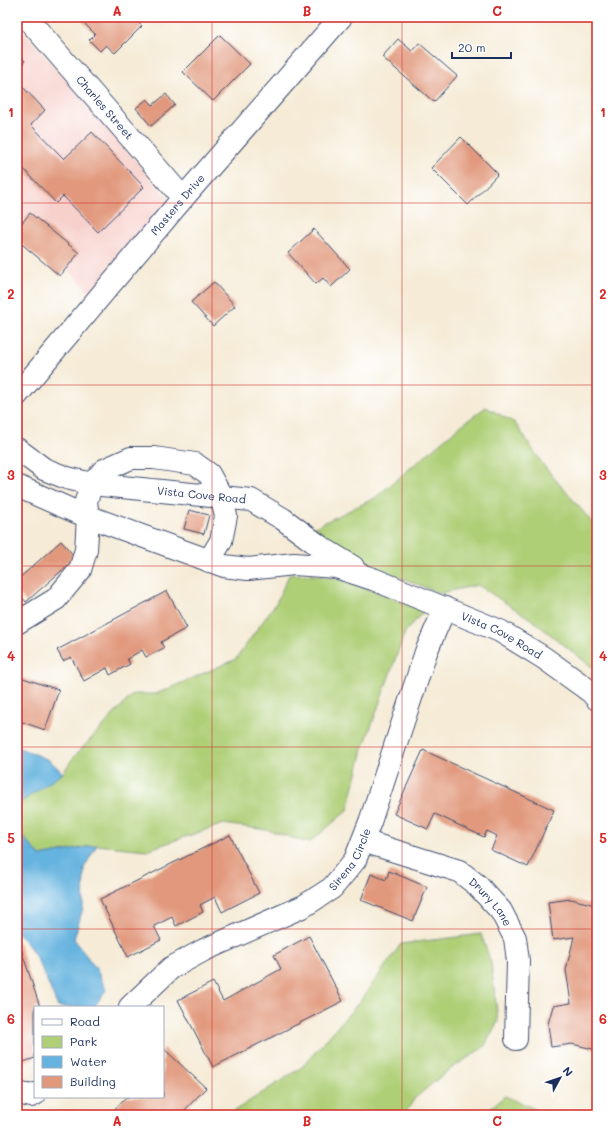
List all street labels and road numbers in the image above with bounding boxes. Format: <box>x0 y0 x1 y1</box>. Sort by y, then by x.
street label: Charles Street <box>73 72 137 143</box>
street label: Masters Drive <box>147 170 208 238</box>
street label: Vista Cove Road <box>156 483 247 506</box>
street label: Vista Cove Road <box>459 608 545 662</box>
street label: Sirena Circle <box>325 826 374 893</box>
street label: Drury Lane <box>466 874 516 929</box>

